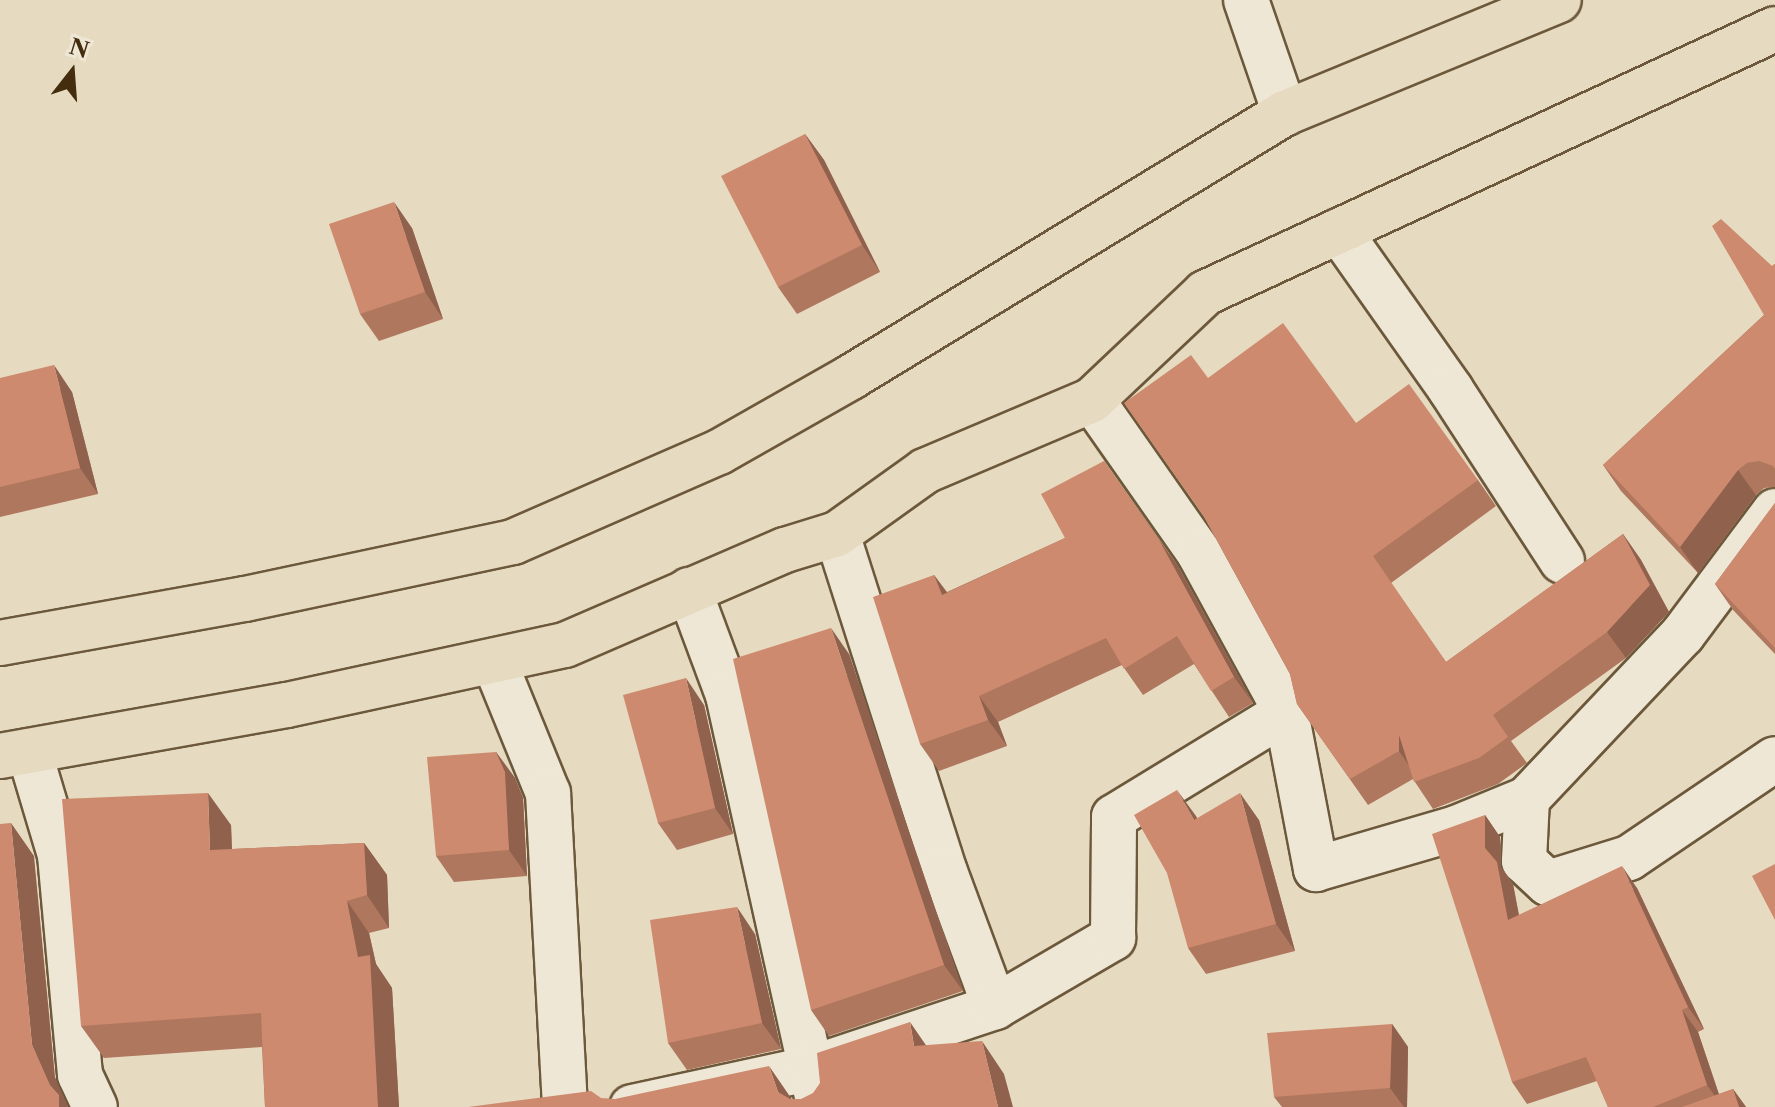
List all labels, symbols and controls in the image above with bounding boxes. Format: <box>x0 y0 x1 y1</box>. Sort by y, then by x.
north arrow <box>32 32 112 112</box>
text: N <box>66 33 92 64</box>

